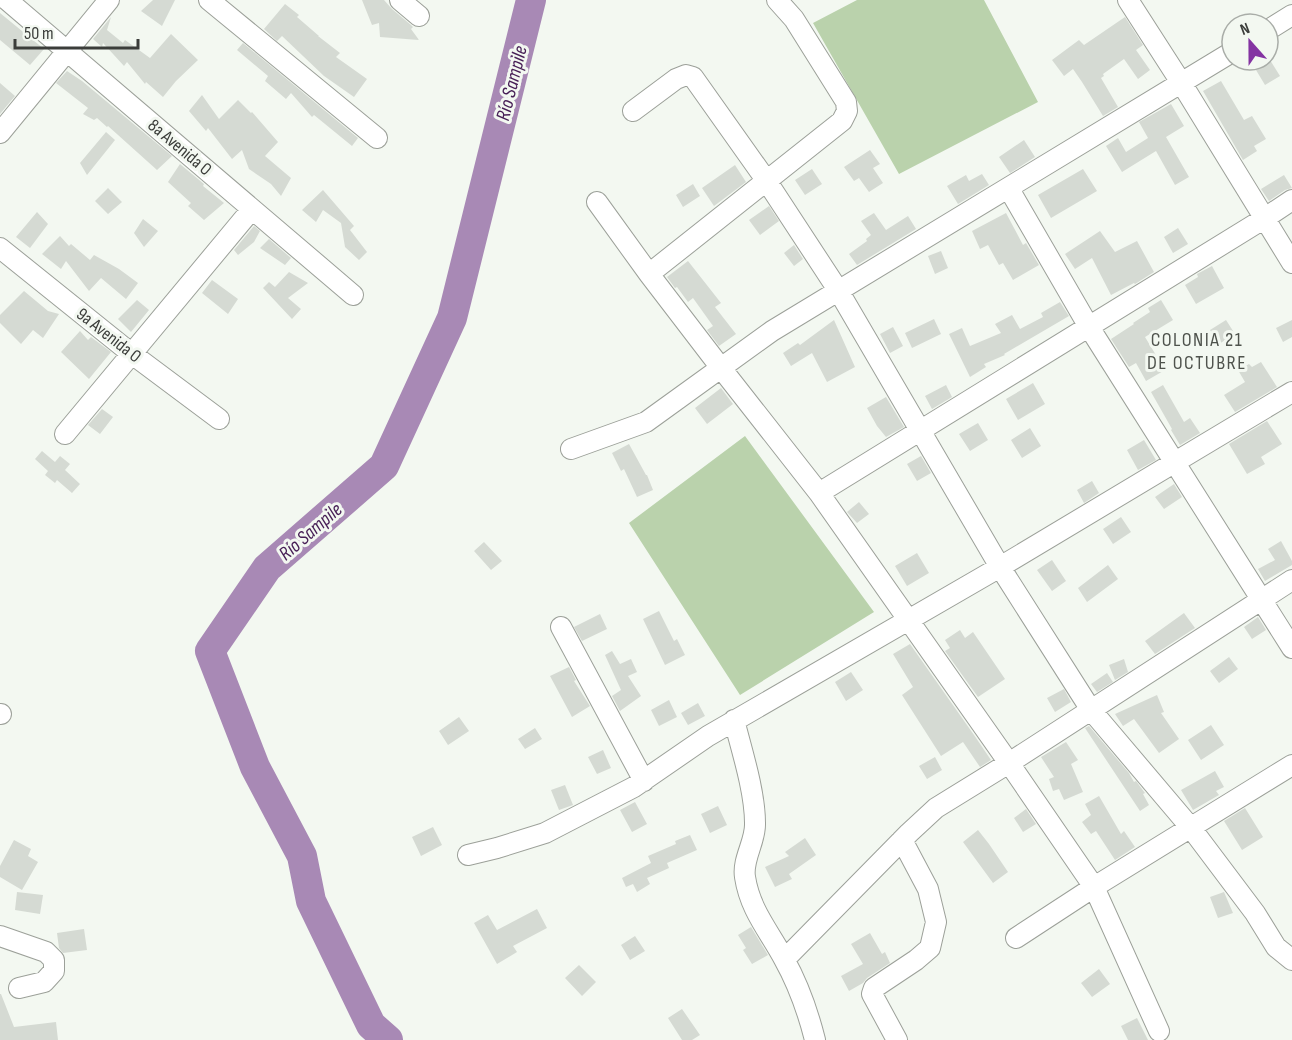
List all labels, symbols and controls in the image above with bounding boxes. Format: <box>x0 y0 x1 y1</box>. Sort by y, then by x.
scale bar <box>15 12 138 50</box>
north arrow <box>1220 12 1280 72</box>
text: N <box>1238 19 1253 40</box>
text: 50 m <box>24 23 54 44</box>
water label: Río Sampile <box>491 43 533 123</box>
street label: 8a Avenida O <box>144 115 216 180</box>
street label: 9a Avenida O <box>72 304 145 367</box>
district label: COLONIA 21 DE OCTUBRE <box>1147 328 1247 375</box>
water label: Río Sampile <box>274 498 347 566</box>

